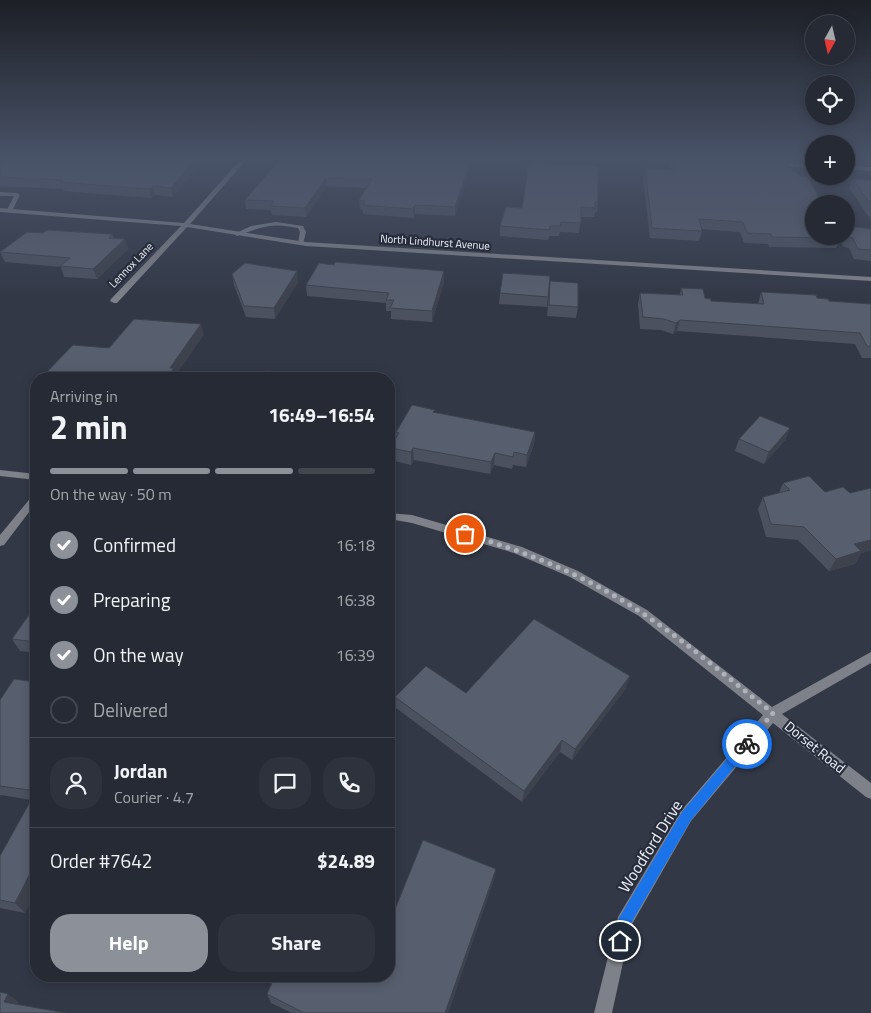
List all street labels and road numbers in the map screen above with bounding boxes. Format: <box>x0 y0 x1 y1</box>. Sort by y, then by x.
street label: North Lindhurst Avenue <box>380 230 491 254</box>
street label: Lennox Lane <box>105 238 157 291</box>
street label: Dorset Road <box>780 715 850 778</box>
street label: Woodford Drive <box>612 795 688 897</box>

